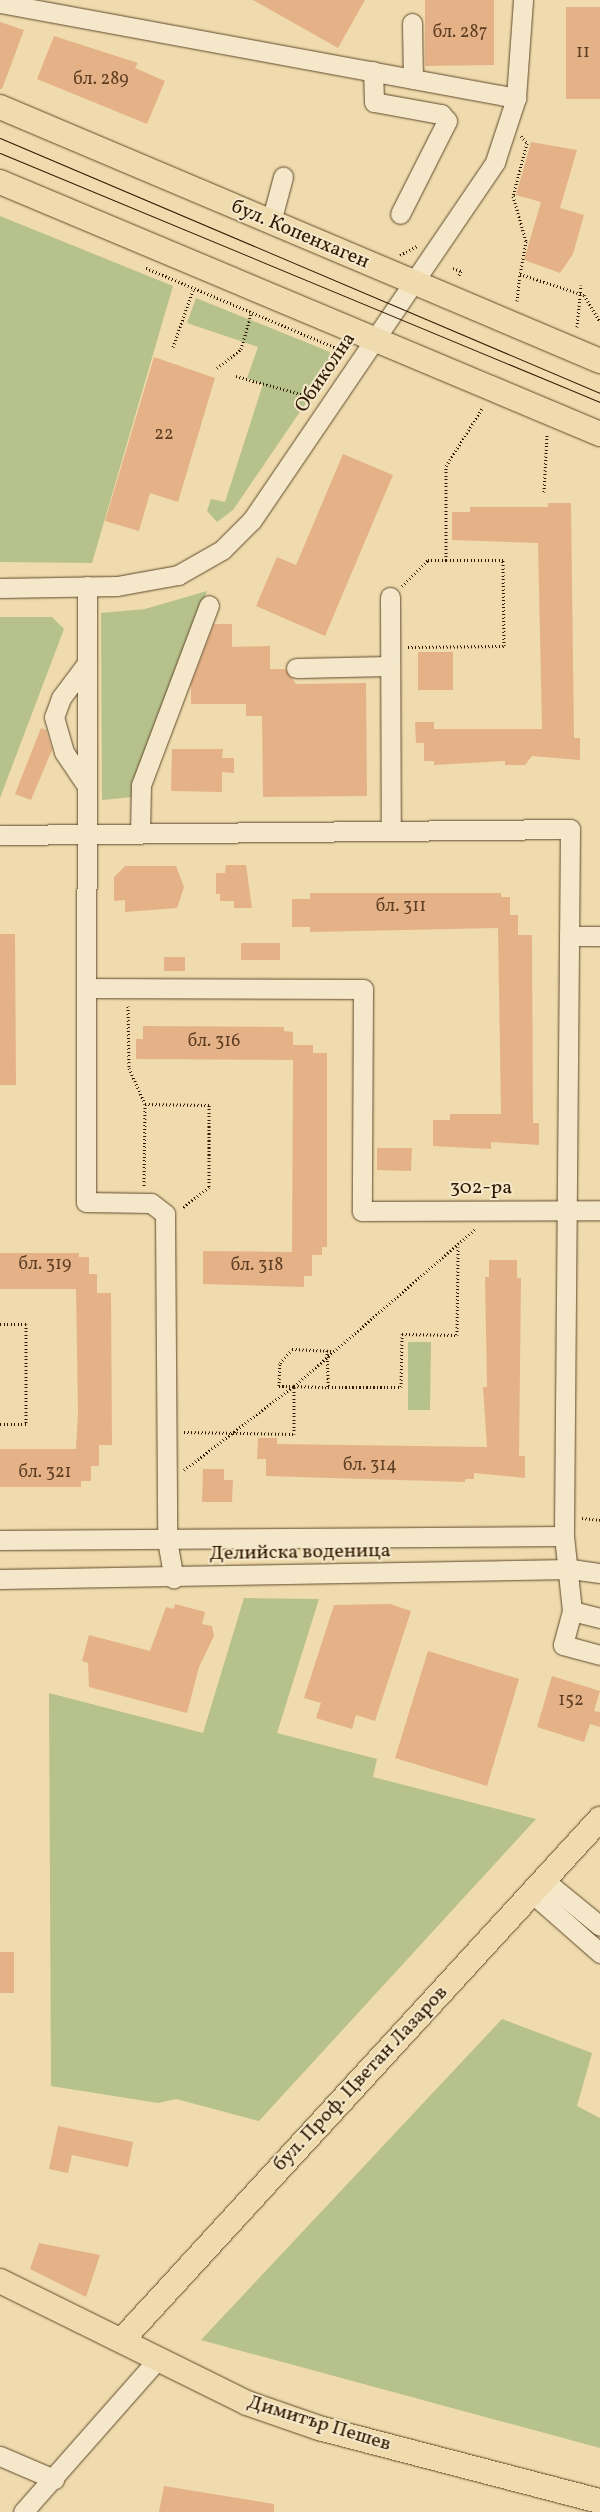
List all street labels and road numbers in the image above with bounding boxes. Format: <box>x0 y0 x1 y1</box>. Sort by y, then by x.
street label: бул. Копенхаген <box>227 195 373 275</box>
street label: Обиколна <box>290 328 362 418</box>
street label: 302-ра <box>450 1176 512 1200</box>
street label: Делийска воденица <box>209 1539 391 1567</box>
street label: бул. Проф. Цветан Лазаров <box>269 1981 453 2177</box>
street label: Димитър Пешев <box>244 2391 394 2457</box>

